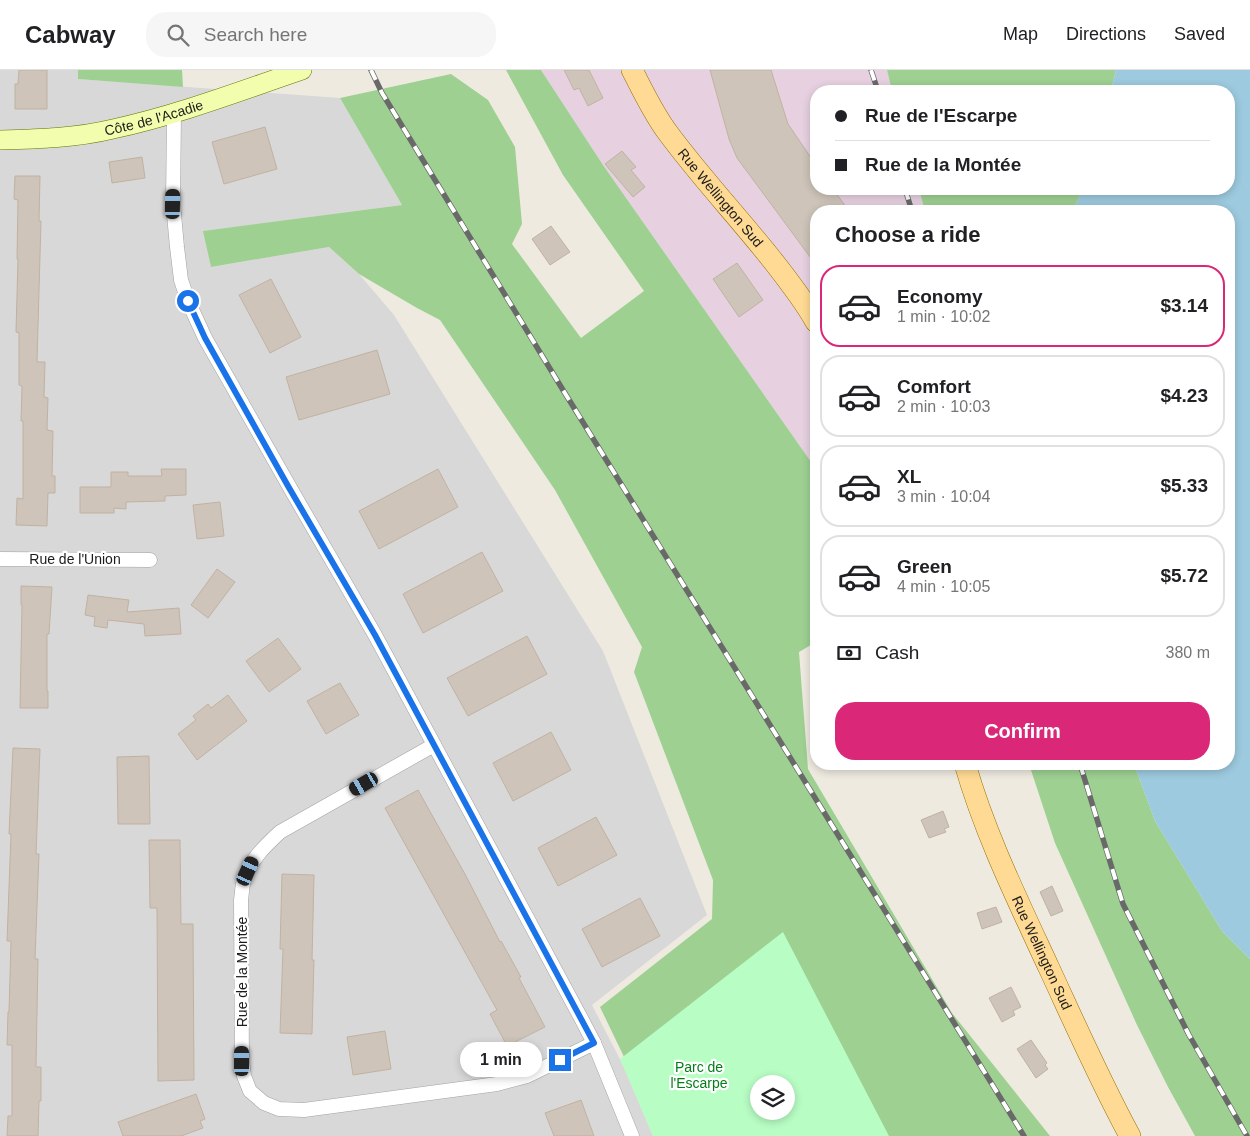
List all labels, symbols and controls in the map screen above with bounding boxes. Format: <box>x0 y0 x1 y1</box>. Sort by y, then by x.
search box <box>146 12 496 57</box>
text: Cabway <box>25 21 116 48</box>
icon: search <box>164 21 192 49</box>
text: Search here <box>204 24 307 45</box>
text: Map <box>1003 24 1038 44</box>
text: Directions <box>1066 24 1146 44</box>
text: Saved <box>1174 24 1225 44</box>
street label: Côte de l'Acadie <box>103 96 205 139</box>
text: Rue de l'Escarpe <box>865 105 1017 126</box>
street label: Rue Wellington Sud <box>675 145 766 250</box>
text: Rue de la Montée <box>865 154 1021 175</box>
car <box>165 189 180 219</box>
text: Choose a ride <box>835 222 980 247</box>
icon: car <box>837 284 882 329</box>
text: Economy <box>897 286 983 307</box>
route start <box>177 290 199 312</box>
text: $3.14 <box>1160 295 1208 316</box>
text: 1 min · 10:02 <box>897 308 990 325</box>
icon: car <box>837 374 882 419</box>
text: Comfort <box>897 376 971 397</box>
text: $4.23 <box>1160 385 1208 406</box>
text: 2 min · 10:03 <box>897 398 990 415</box>
icon: car <box>837 464 882 509</box>
text: XL <box>897 466 921 487</box>
text: $5.33 <box>1160 475 1208 496</box>
text: 3 min · 10:04 <box>897 488 990 505</box>
street label: Rue de l'Union <box>29 551 121 567</box>
icon: car <box>837 554 882 599</box>
text: Green <box>897 556 952 577</box>
text: $5.72 <box>1160 565 1208 586</box>
text: 4 min · 10:05 <box>897 578 990 595</box>
icon: cash <box>835 639 863 667</box>
text: Cash <box>875 642 919 663</box>
text: 380 m <box>1166 644 1210 661</box>
button: Confirm <box>835 702 1210 760</box>
car <box>347 770 380 798</box>
car <box>235 854 260 888</box>
street label: Rue Wellington Sud <box>1009 893 1075 1012</box>
street label: Rue de la Montée <box>234 917 250 1027</box>
callout: 1 min <box>460 1042 542 1078</box>
car <box>234 1046 249 1076</box>
route end <box>549 1049 571 1071</box>
text: 1 min <box>480 1051 522 1068</box>
park label: Parc de l'Escarpe <box>670 1059 728 1091</box>
map controls <box>750 1075 795 1120</box>
button: layers <box>750 1075 795 1120</box>

